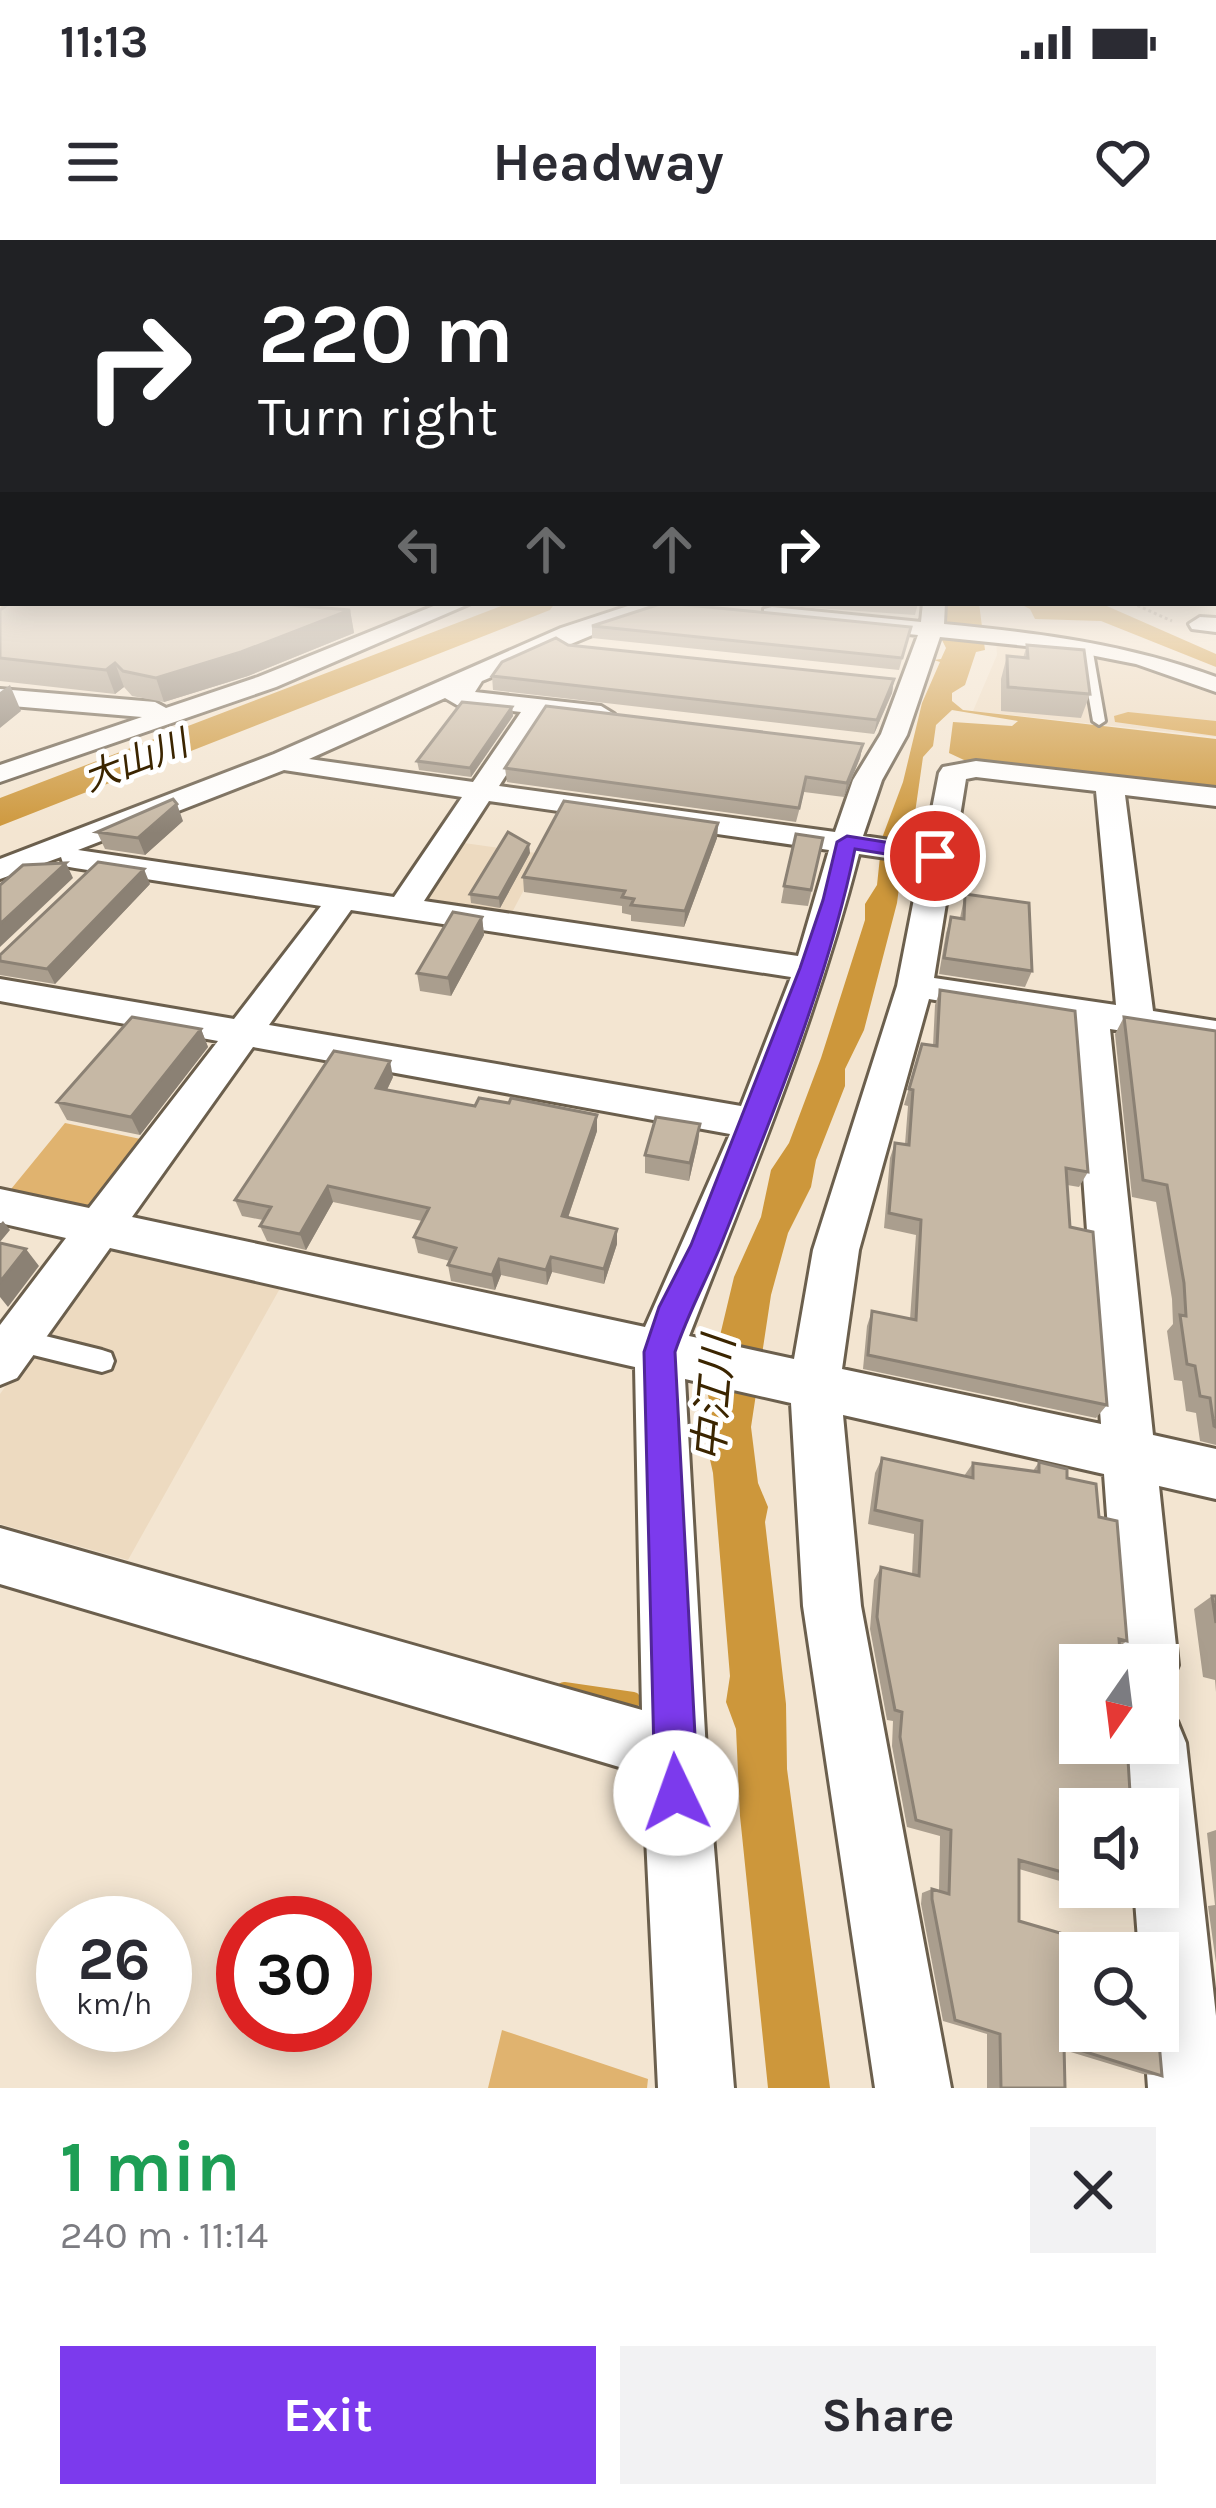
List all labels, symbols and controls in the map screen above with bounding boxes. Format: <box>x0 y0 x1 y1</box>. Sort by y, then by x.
text: 11:13 <box>60 16 148 68</box>
icon: menu <box>60 129 126 195</box>
icon: heart <box>1090 129 1156 195</box>
text: Headway <box>492 130 724 194</box>
text: 220 m <box>258 285 514 383</box>
icon: right <box>60 288 216 444</box>
text: Turn right <box>258 385 498 449</box>
icon: left <box>387 516 453 582</box>
icon: ahead <box>513 516 579 582</box>
icon: ahead <box>639 516 705 582</box>
icon: right <box>765 516 831 582</box>
water label: 大山川 <box>77 721 197 800</box>
pin <box>884 805 986 907</box>
icon: arrive <box>902 823 968 889</box>
water label: 中江川 <box>684 1330 745 1464</box>
north arrow <box>1059 1644 1179 1764</box>
map controls <box>1059 1644 1179 2052</box>
position arrow <box>613 1730 739 1856</box>
button: sound <box>1059 1788 1179 1908</box>
speed limit sign: 30 <box>216 1896 372 2052</box>
text: 26 <box>78 1924 150 1994</box>
button: search <box>1059 1932 1179 2052</box>
text: km/h <box>76 1986 152 2022</box>
text: 1 min <box>60 2125 241 2209</box>
button: close <box>1030 2127 1156 2253</box>
text: 240 m · 11:14 <box>60 2212 268 2258</box>
button: Exit <box>60 2346 596 2484</box>
button: Share <box>620 2346 1156 2484</box>

